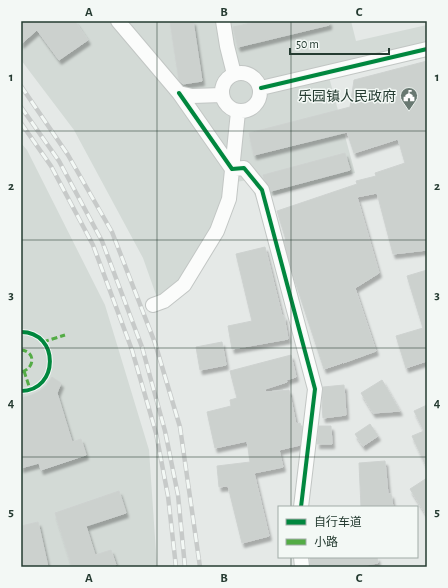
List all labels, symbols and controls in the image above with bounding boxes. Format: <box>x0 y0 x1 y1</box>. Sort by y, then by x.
text: A <box>85 6 93 19</box>
text: B <box>220 6 228 19</box>
text: C <box>356 6 363 19</box>
scale bar <box>290 30 389 56</box>
text: 50 m <box>296 38 319 50</box>
text: 1 <box>9 71 13 84</box>
text: 1 <box>435 71 439 84</box>
public building icon: 乐园镇人民政府 <box>399 86 419 111</box>
place label: 乐园镇人民政府 <box>298 89 396 104</box>
text: 2 <box>8 180 14 193</box>
text: 2 <box>434 180 440 193</box>
text: 3 <box>8 289 14 302</box>
text: 3 <box>434 289 440 302</box>
text: 4 <box>8 397 15 410</box>
text: 4 <box>434 397 441 410</box>
text: 5 <box>8 506 14 519</box>
legend <box>278 506 418 558</box>
text: 5 <box>434 506 440 519</box>
text: 自行车道 <box>314 515 362 528</box>
text: 小路 <box>314 535 338 548</box>
text: A <box>85 572 93 585</box>
text: B <box>220 572 228 585</box>
text: C <box>356 572 363 585</box>

